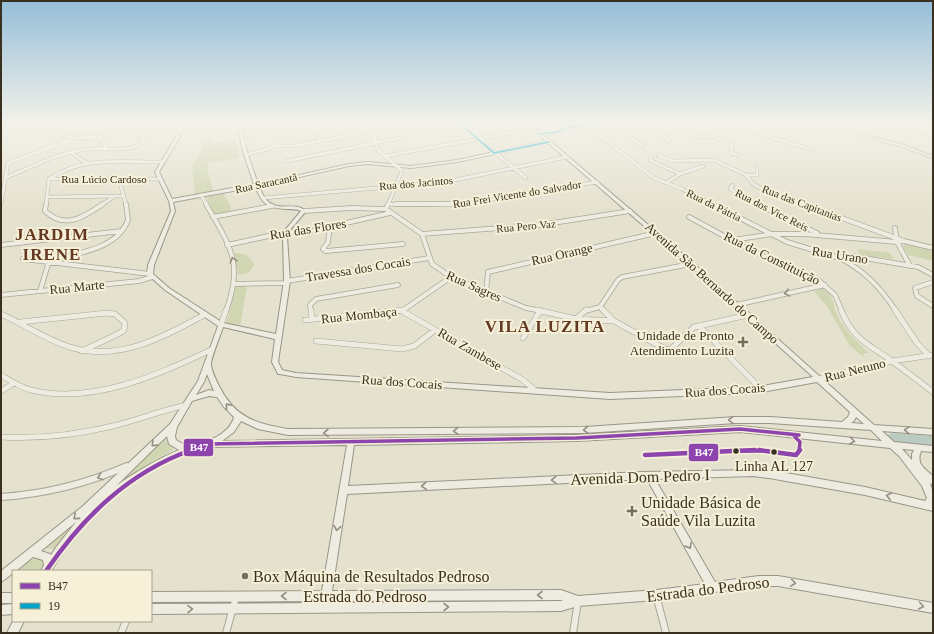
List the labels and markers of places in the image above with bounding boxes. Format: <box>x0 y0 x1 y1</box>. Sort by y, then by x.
place label: Unidade de Pronto Atendimento Luzita <box>630 328 734 358</box>
marker: Unidade de Pronto Atendimento Luzita <box>737 336 749 348</box>
unlabelled marker <box>731 446 741 456</box>
marker: Linha AL 127 <box>769 447 779 457</box>
place label: Linha AL 127 <box>735 459 813 474</box>
place label: Unidade Básica de Saúde Vila Luzita <box>641 494 761 529</box>
marker: Unidade Básica de Saúde Vila Luzita <box>626 505 638 517</box>
place label: Box Máquina de Resultados Pedroso <box>253 568 489 586</box>
marker: Box Máquina de Resultados Pedroso <box>240 571 250 581</box>

